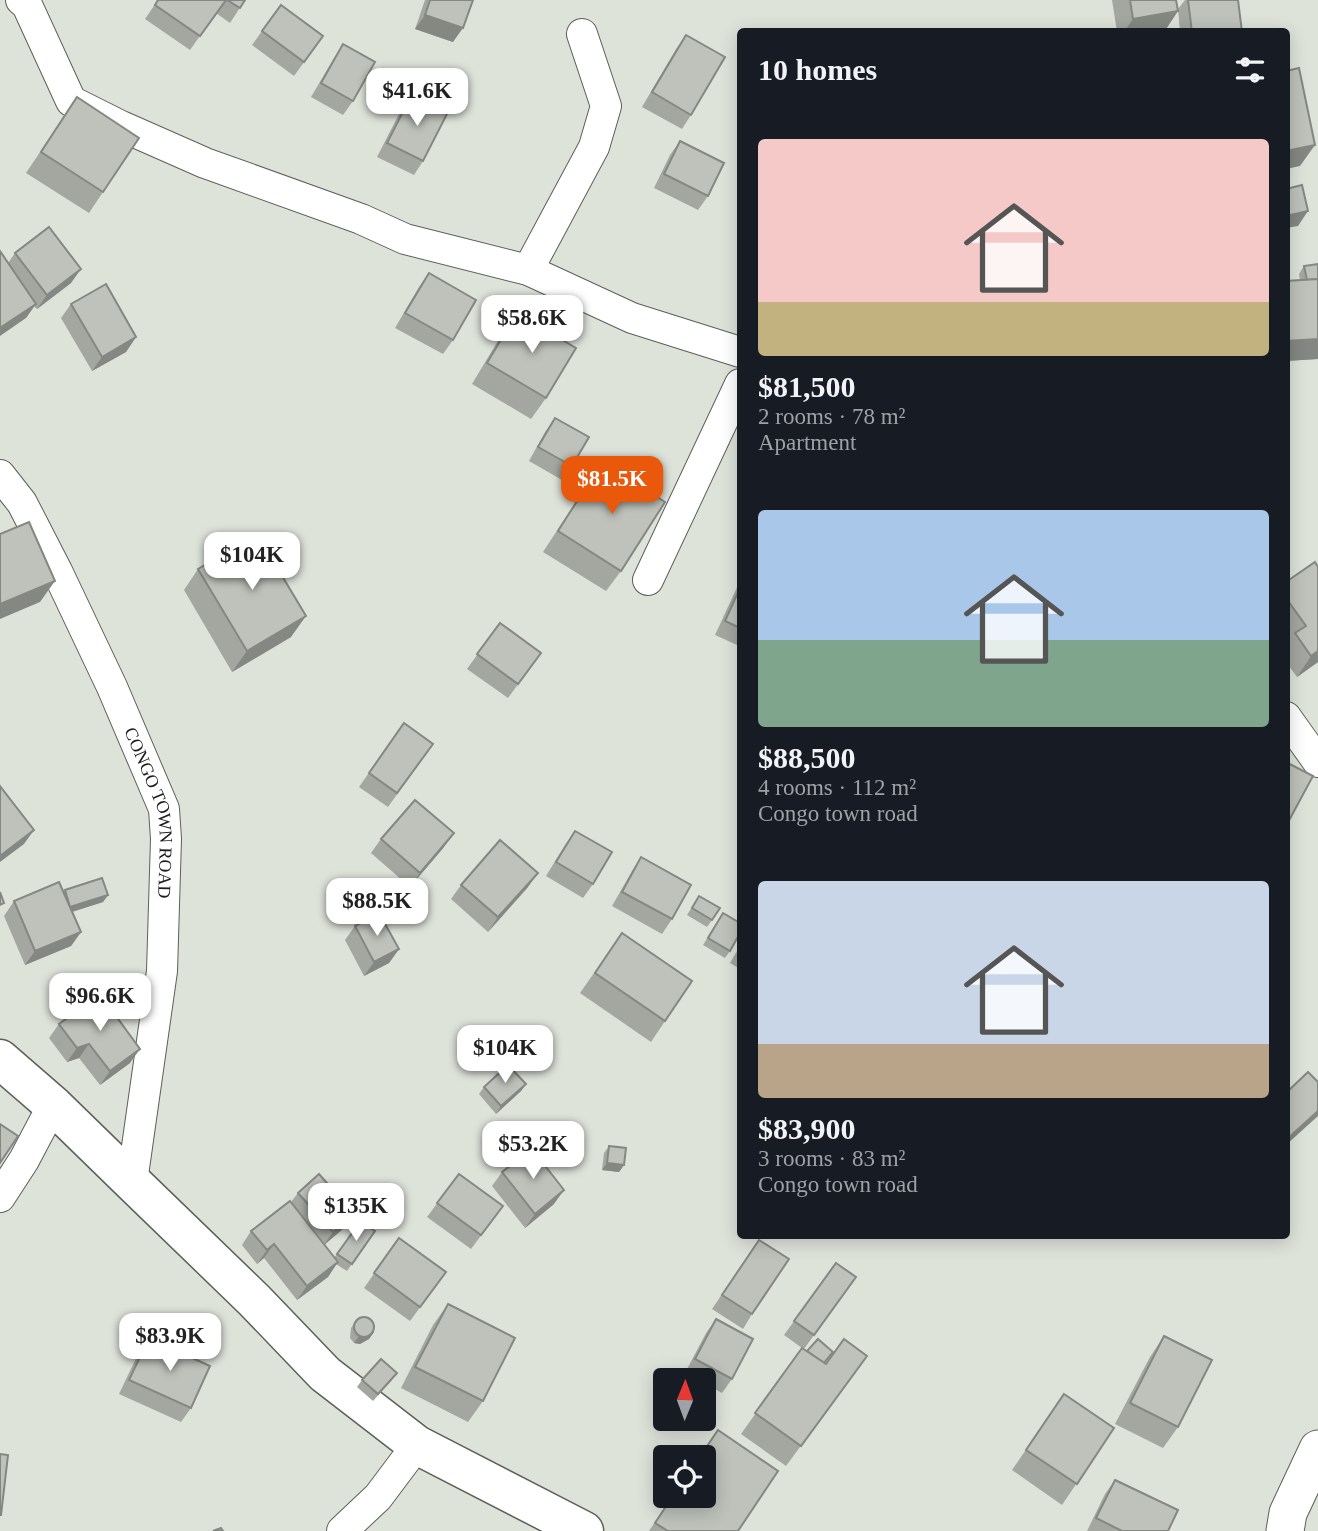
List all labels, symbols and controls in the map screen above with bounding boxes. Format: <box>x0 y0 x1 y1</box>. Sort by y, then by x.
icon: filters <box>1231 51 1269 89</box>
text: 10 homes <box>758 53 877 86</box>
pin: $41.6K <box>360 68 474 128</box>
text: $41.6K <box>382 78 452 103</box>
icon: home <box>951 185 1077 311</box>
pin: $58.6K <box>475 296 589 355</box>
text: $58.6K <box>497 305 567 330</box>
text: $81,500 <box>758 370 856 403</box>
text: 2 rooms · 78 m² <box>758 404 905 429</box>
text: Apartment <box>758 430 856 455</box>
pin: $81.5K <box>555 456 669 516</box>
text: $81.5K <box>577 466 647 491</box>
pin: $104K <box>203 532 301 592</box>
text: $104K <box>220 542 284 567</box>
icon: home <box>951 556 1077 682</box>
street label: CONGO TOWN ROAD <box>120 724 176 899</box>
text: $88,500 <box>758 741 856 774</box>
text: 4 rooms · 112 m² <box>758 775 916 800</box>
text: Congo town road <box>758 801 918 826</box>
pin: $88.5K <box>320 878 434 938</box>
text: $88.5K <box>342 888 412 913</box>
icon: home <box>951 927 1077 1053</box>
pin: $96.6K <box>43 974 157 1033</box>
text: $96.6K <box>65 983 135 1008</box>
pin: $104K <box>456 1026 554 1085</box>
text: $104K <box>473 1035 537 1060</box>
text: $83,900 <box>758 1112 856 1145</box>
pin: $53.2K <box>476 1122 590 1181</box>
text: $53.2K <box>498 1131 568 1156</box>
text: 3 rooms · 83 m² <box>758 1146 905 1171</box>
text: Congo town road <box>758 1172 918 1197</box>
pin: $135K <box>307 1184 405 1243</box>
text: $135K <box>324 1193 388 1218</box>
pin: $83.9K <box>113 1314 227 1373</box>
text: $83.9K <box>135 1323 205 1348</box>
north arrow <box>653 1368 716 1432</box>
map controls <box>653 1368 716 1508</box>
button: locate <box>653 1445 716 1508</box>

